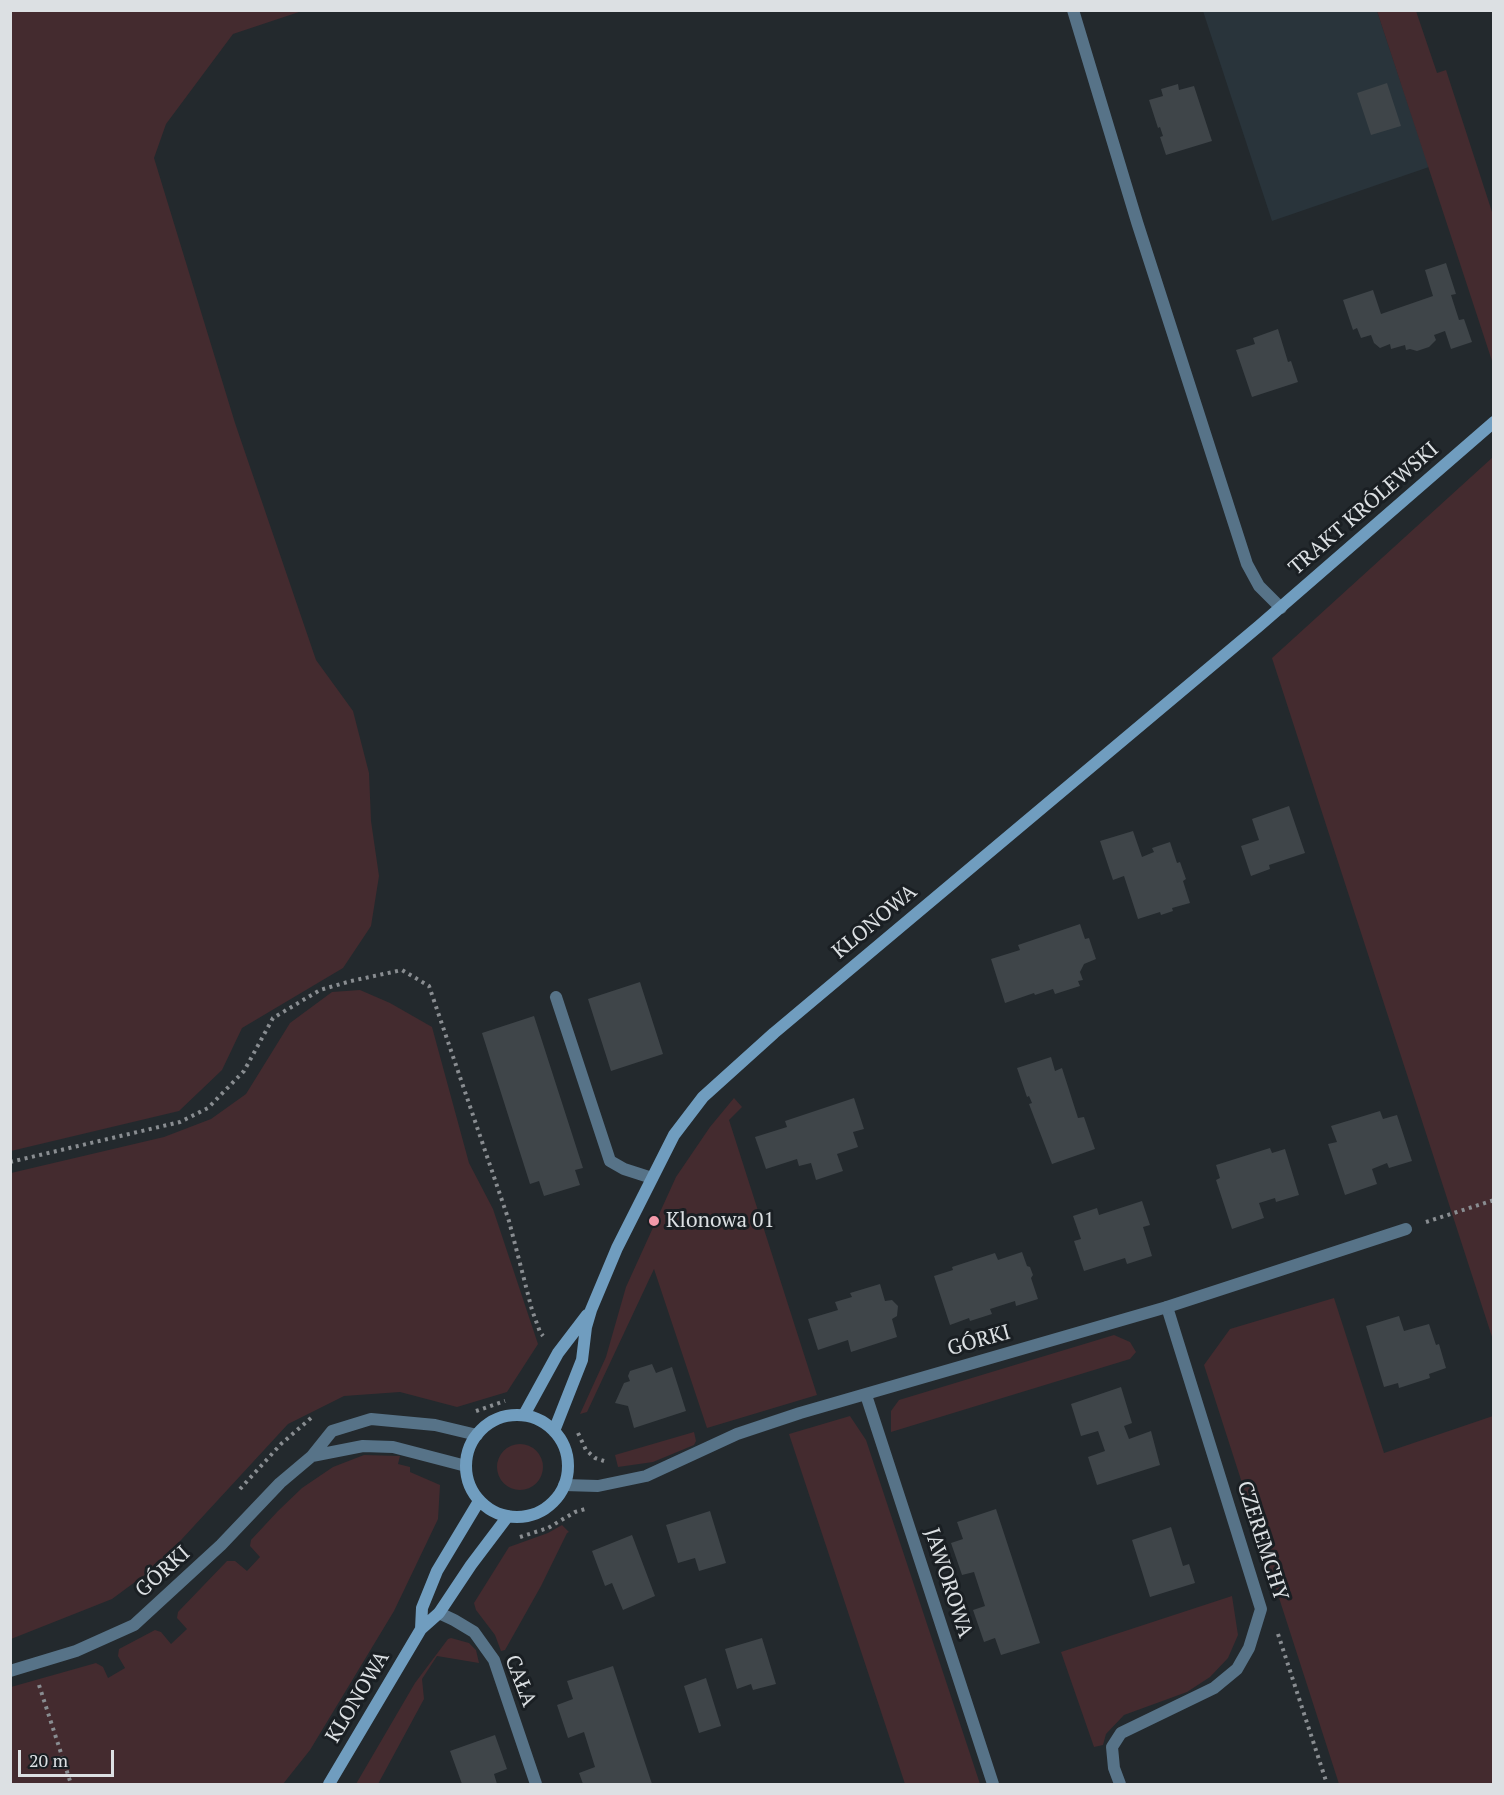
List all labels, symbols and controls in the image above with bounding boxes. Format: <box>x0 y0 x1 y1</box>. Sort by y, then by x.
street label: TRAKT KRÓLEWSKI <box>1284 437 1444 581</box>
street label: KLONOWA <box>828 879 922 965</box>
place label: Klonowa 01 <box>666 1208 775 1234</box>
marker: Klonowa 01 <box>647 1214 661 1228</box>
street label: GÓRKI <box>945 1320 1013 1362</box>
street label: CZEREMCHY <box>1231 1478 1293 1604</box>
street label: JAWOROWA <box>918 1525 978 1641</box>
street label: GÓRKI <box>131 1541 195 1603</box>
street label: KLONOWA <box>321 1647 395 1747</box>
street label: CAŁA <box>499 1652 541 1710</box>
scale bar <box>21 1738 117 1776</box>
text: 20 m <box>29 1748 68 1772</box>

